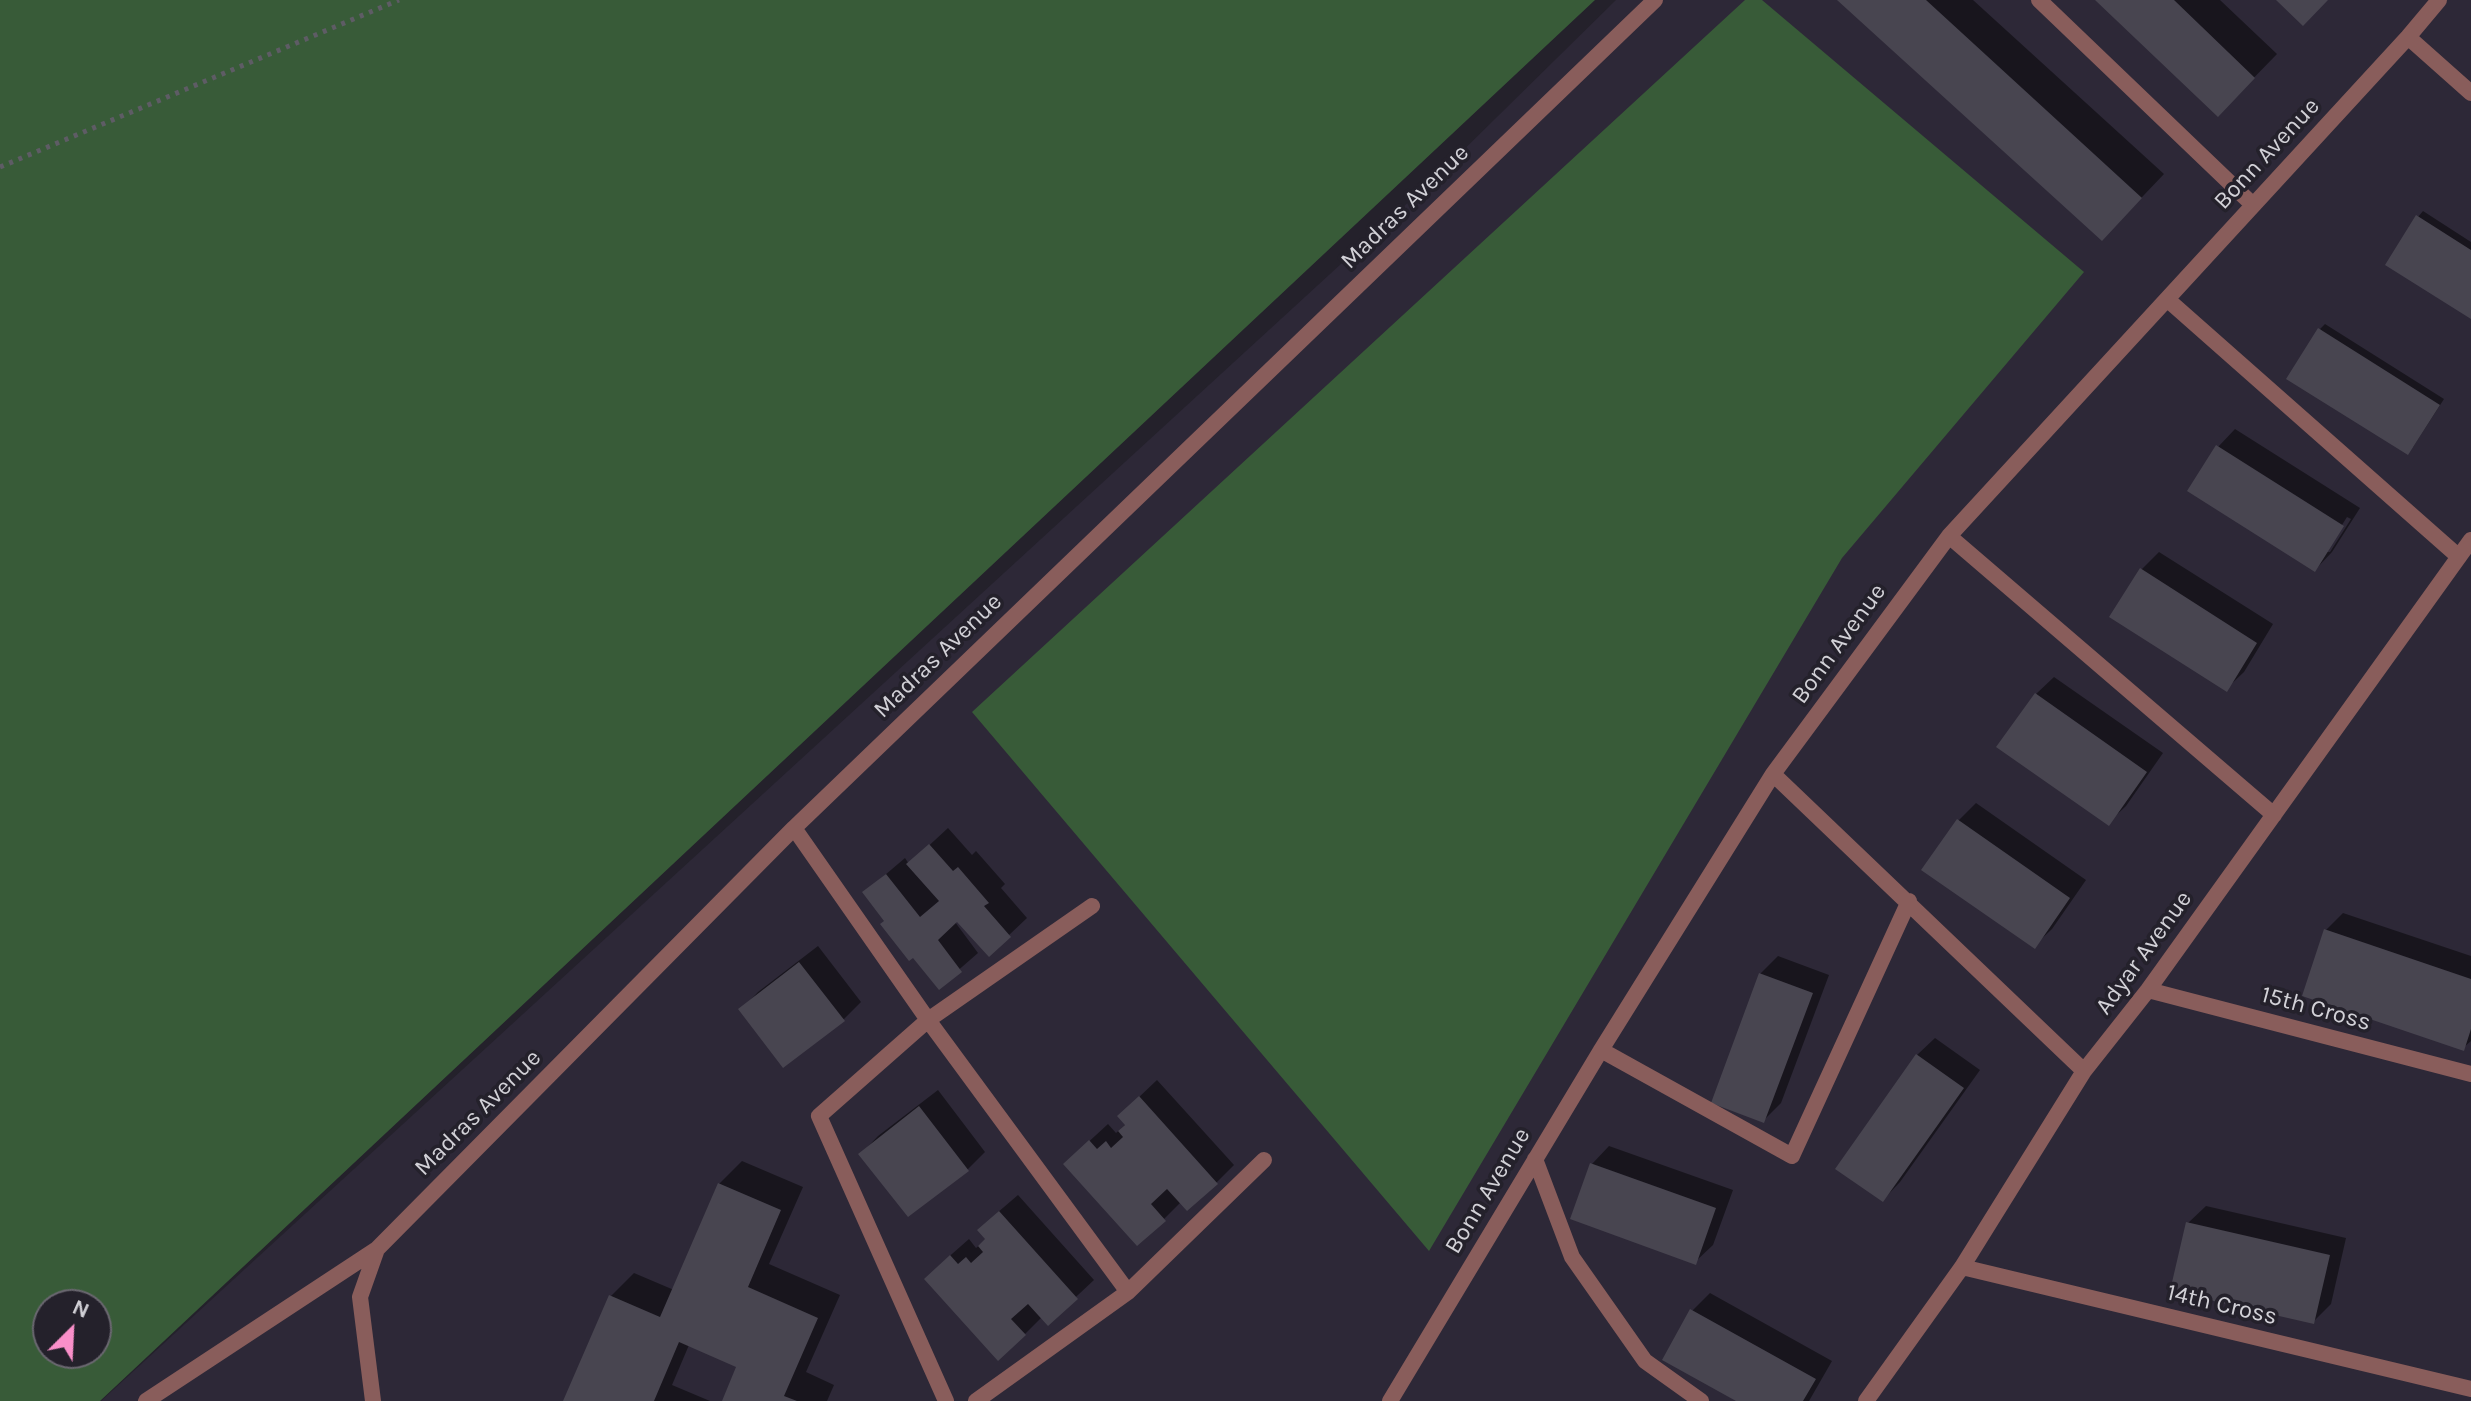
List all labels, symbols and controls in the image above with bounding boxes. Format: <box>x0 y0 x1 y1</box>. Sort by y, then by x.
street label: Bonn Avenue <box>2208 92 2326 216</box>
street label: Madras Avenue <box>1335 139 1475 275</box>
street label: Bonn Avenue <box>1786 578 1892 710</box>
street label: Madras Avenue <box>868 588 1008 724</box>
street label: Adyar Avenue <box>2090 886 2198 1020</box>
street label: 15th Cross <box>2258 981 2374 1037</box>
street label: Madras Avenue <box>409 1044 547 1182</box>
street label: Bonn Avenue <box>1439 1123 1537 1259</box>
street label: 14th Cross <box>2164 1278 2280 1332</box>
north arrow <box>32 1289 112 1369</box>
text: N <box>68 1294 93 1324</box>

